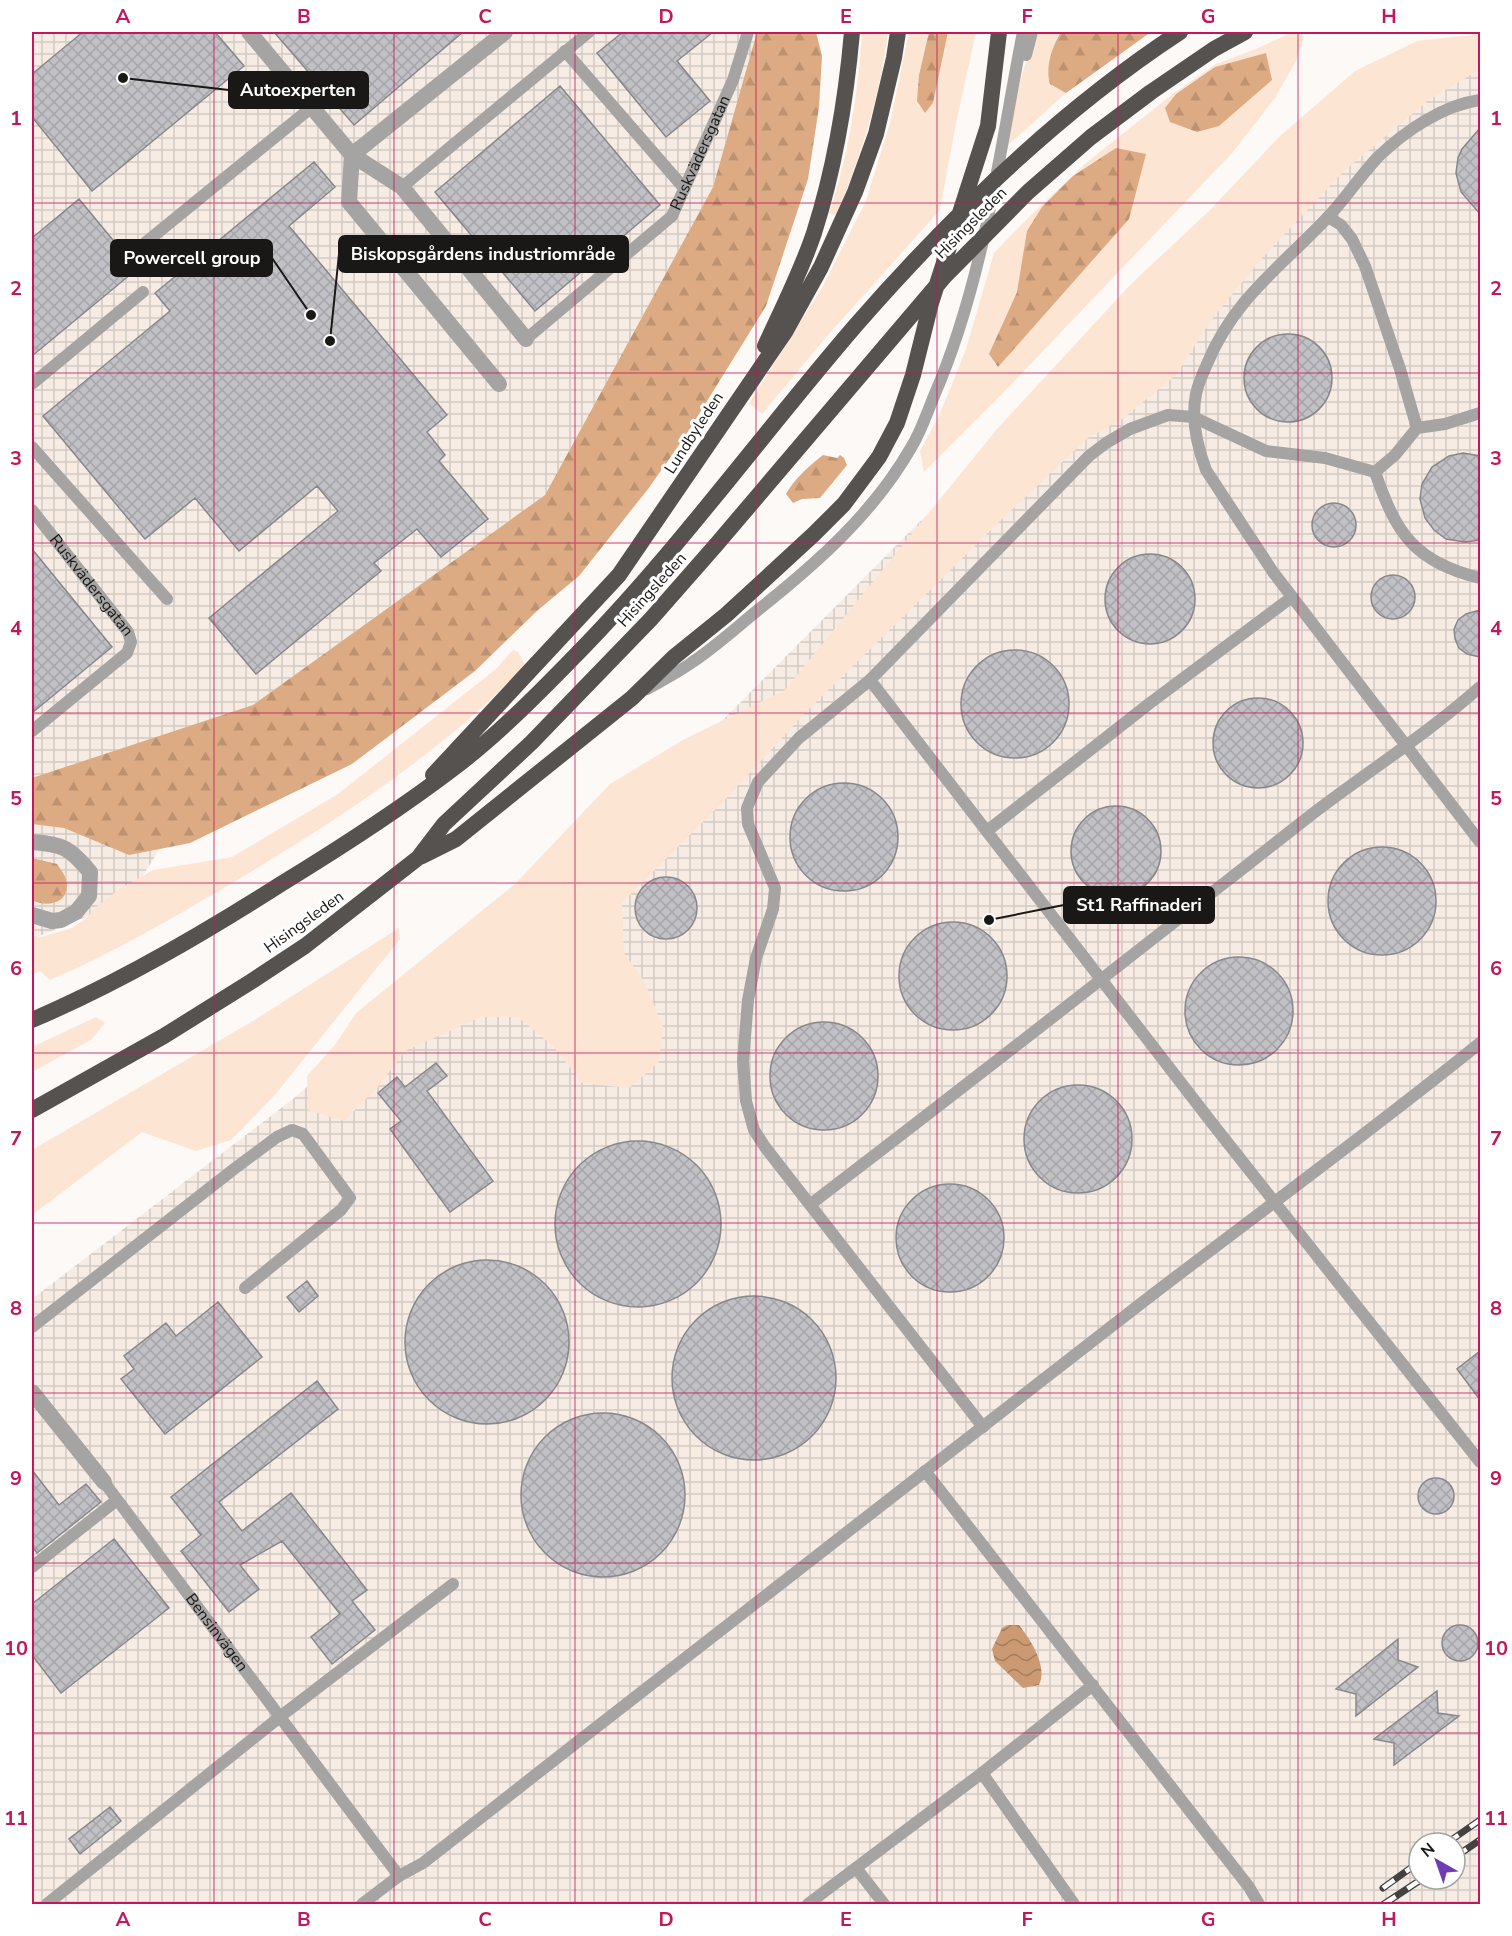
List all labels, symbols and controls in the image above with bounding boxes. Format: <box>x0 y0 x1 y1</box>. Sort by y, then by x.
text: A <box>116 3 131 30</box>
text: B <box>297 3 311 30</box>
text: C <box>478 3 492 30</box>
text: D <box>658 3 674 30</box>
text: E <box>840 3 852 30</box>
text: F <box>1021 3 1033 30</box>
text: G <box>1201 3 1215 30</box>
text: H <box>1381 3 1397 30</box>
callout: Autoexperten <box>229 72 368 108</box>
text: Autoexperten <box>240 78 356 102</box>
street label: Ruskvädersgatan <box>665 92 736 214</box>
text: 1 <box>10 105 22 132</box>
text: 1 <box>1490 105 1502 132</box>
street label: Hisingsleden <box>930 182 1012 264</box>
callout: Biskopsgårdens industriområde <box>339 236 628 272</box>
callout: Powercell group <box>111 240 272 276</box>
text: Biskopsgårdens industriområde <box>351 242 616 266</box>
text: Powercell group <box>123 246 261 270</box>
text: 2 <box>10 275 22 302</box>
text: 2 <box>1490 275 1502 302</box>
street label: Lundbyleden <box>659 388 729 478</box>
text: 3 <box>10 445 22 472</box>
text: 3 <box>1490 445 1502 472</box>
street label: Ruskvädersgatan <box>44 530 138 641</box>
street label: Hisingsleden <box>613 548 691 632</box>
text: 4 <box>10 615 22 642</box>
text: 4 <box>1490 615 1502 642</box>
text: 5 <box>10 785 22 812</box>
text: 5 <box>1490 785 1502 812</box>
street label: Hisingsleden <box>260 886 348 958</box>
callout: St1 Raffinaderi <box>1064 887 1214 923</box>
text: St1 Raffinaderi <box>1076 893 1202 917</box>
text: 6 <box>10 955 22 982</box>
text: 6 <box>1490 955 1502 982</box>
text: 7 <box>10 1125 22 1152</box>
text: 7 <box>1490 1125 1502 1152</box>
text: 8 <box>10 1295 22 1322</box>
text: 8 <box>1490 1295 1502 1322</box>
text: 9 <box>10 1465 22 1492</box>
text: 9 <box>1490 1465 1502 1492</box>
street label: Bensinvägen <box>180 1589 253 1676</box>
text: 10 <box>4 1635 28 1662</box>
text: 10 <box>1484 1635 1508 1662</box>
text: 11 <box>4 1805 28 1832</box>
text: 11 <box>1484 1805 1508 1832</box>
north arrow <box>1407 1831 1467 1891</box>
text: N <box>1416 1838 1440 1863</box>
text: A <box>116 1906 131 1933</box>
text: B <box>297 1906 311 1933</box>
text: C <box>478 1906 492 1933</box>
text: D <box>658 1906 674 1933</box>
text: E <box>840 1906 852 1933</box>
text: F <box>1021 1906 1033 1933</box>
text: G <box>1201 1906 1215 1933</box>
text: H <box>1381 1906 1397 1933</box>

